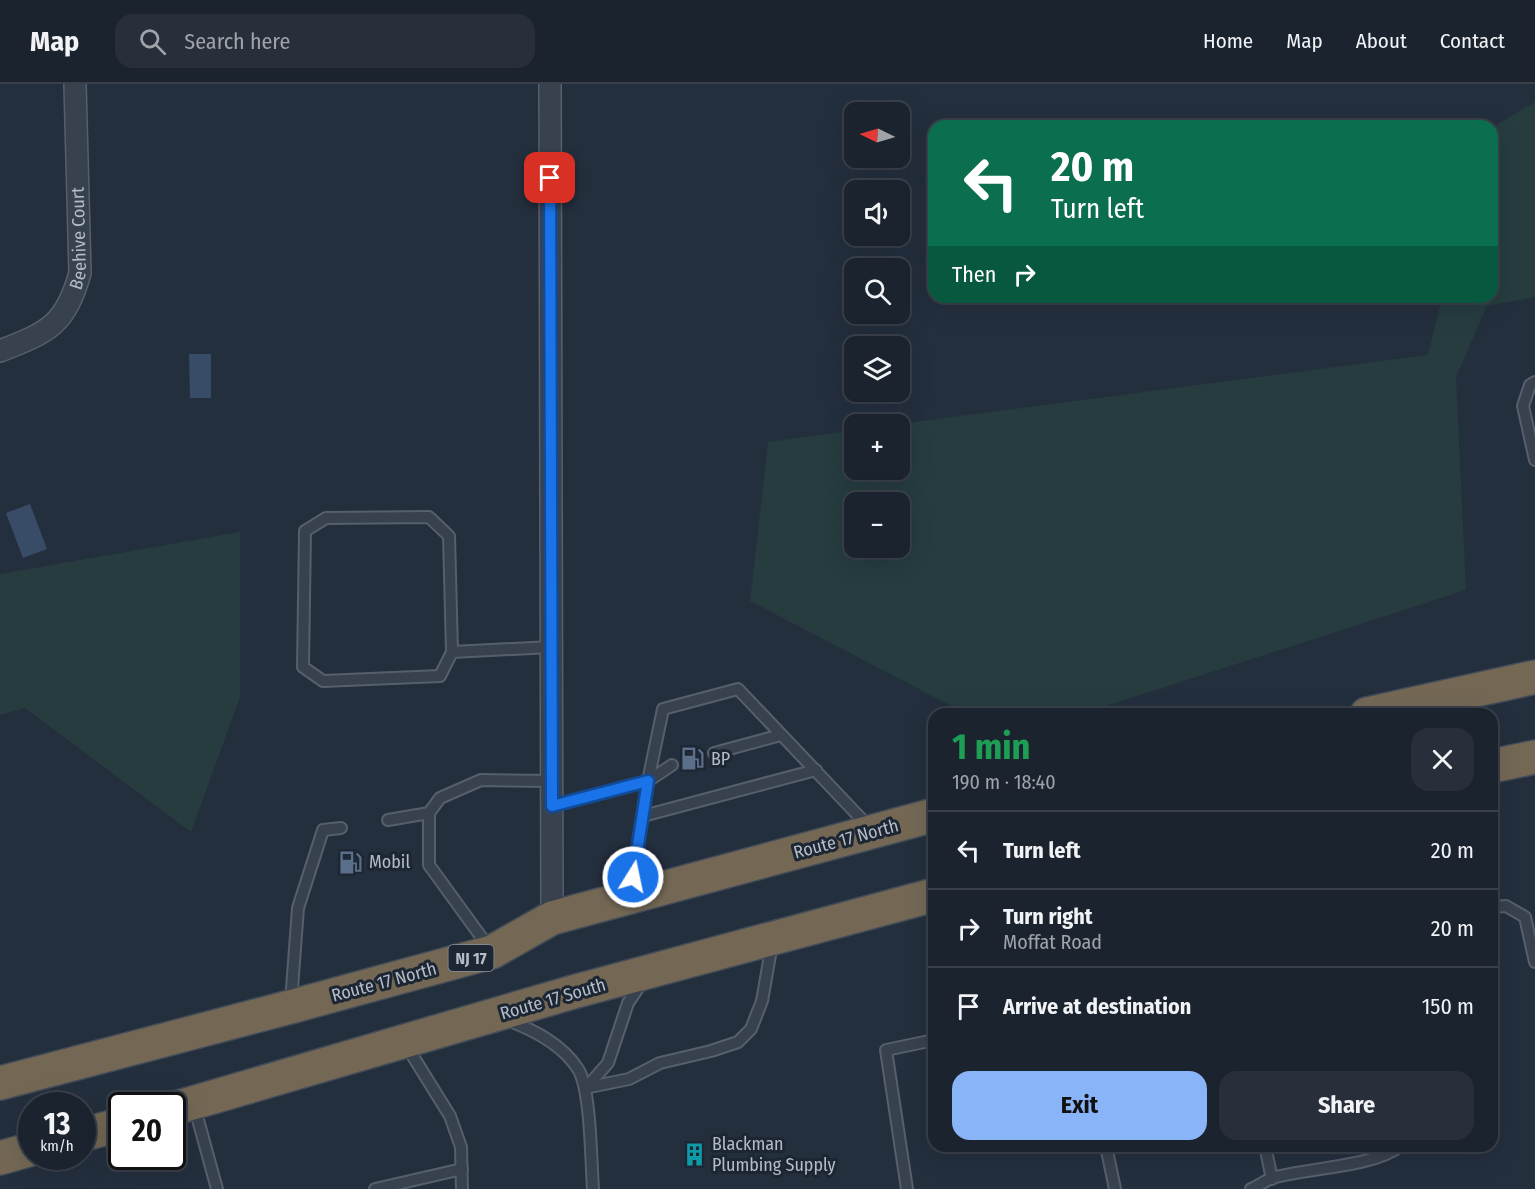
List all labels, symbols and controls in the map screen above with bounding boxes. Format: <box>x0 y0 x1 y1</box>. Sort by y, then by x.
search box <box>115 14 535 68</box>
text: Map <box>30 25 79 58</box>
icon: search <box>136 25 169 58</box>
text: Search here <box>184 28 290 55</box>
text: Home <box>1203 28 1253 54</box>
text: Map <box>1286 28 1323 54</box>
text: About <box>1356 28 1407 54</box>
text: Contact <box>1440 28 1505 54</box>
north arrow <box>844 102 910 168</box>
map controls <box>844 102 910 558</box>
text: 20 m <box>1051 142 1134 192</box>
icon: left <box>952 144 1030 222</box>
pin <box>524 152 575 203</box>
icon: arrive <box>533 161 566 194</box>
button: sound <box>844 180 910 246</box>
street label: Beehive Court <box>65 187 91 292</box>
text: Turn left <box>1051 193 1144 225</box>
button: search <box>844 258 910 324</box>
icon: right <box>1008 258 1041 291</box>
text: Then <box>952 261 996 288</box>
button: layers <box>844 336 910 402</box>
button: + <box>844 414 910 480</box>
button: − <box>844 492 910 558</box>
text: 1 min <box>952 725 1030 769</box>
button: close <box>1411 728 1474 791</box>
fuel station icon: BP <box>680 746 706 772</box>
place label: BP <box>711 748 730 770</box>
text: 190 m · 18:40 <box>952 770 1056 794</box>
street label: Route 17 North <box>791 814 901 864</box>
icon: left <box>952 834 985 867</box>
text: Turn left <box>1003 837 1081 864</box>
text: 20 m <box>1431 837 1474 864</box>
position arrow <box>601 845 665 909</box>
fuel station icon: Mobil <box>338 849 364 875</box>
place label: Mobil <box>369 851 410 873</box>
text: Turn right <box>1003 903 1092 930</box>
icon: right <box>952 912 985 945</box>
text: 20 m <box>1431 915 1474 942</box>
text: Moffat Road <box>1003 930 1102 954</box>
road number: NJ 17 <box>448 945 494 971</box>
street label: Route 17 North <box>329 957 439 1007</box>
street label: Route 17 South <box>498 973 608 1025</box>
icon: arrive <box>952 990 985 1023</box>
text: Arrive at destination <box>1003 993 1191 1020</box>
text: 150 m <box>1422 993 1474 1020</box>
button: Exit <box>952 1071 1207 1140</box>
button: Share <box>1219 1071 1474 1140</box>
speed limit sign: 20 <box>108 1092 186 1170</box>
text: 13 <box>44 1106 70 1142</box>
place label: Blackman Plumbing Supply <box>712 1133 836 1176</box>
text: km/h <box>40 1137 74 1155</box>
building icon: Blackman Plumbing Supply <box>681 1141 707 1167</box>

